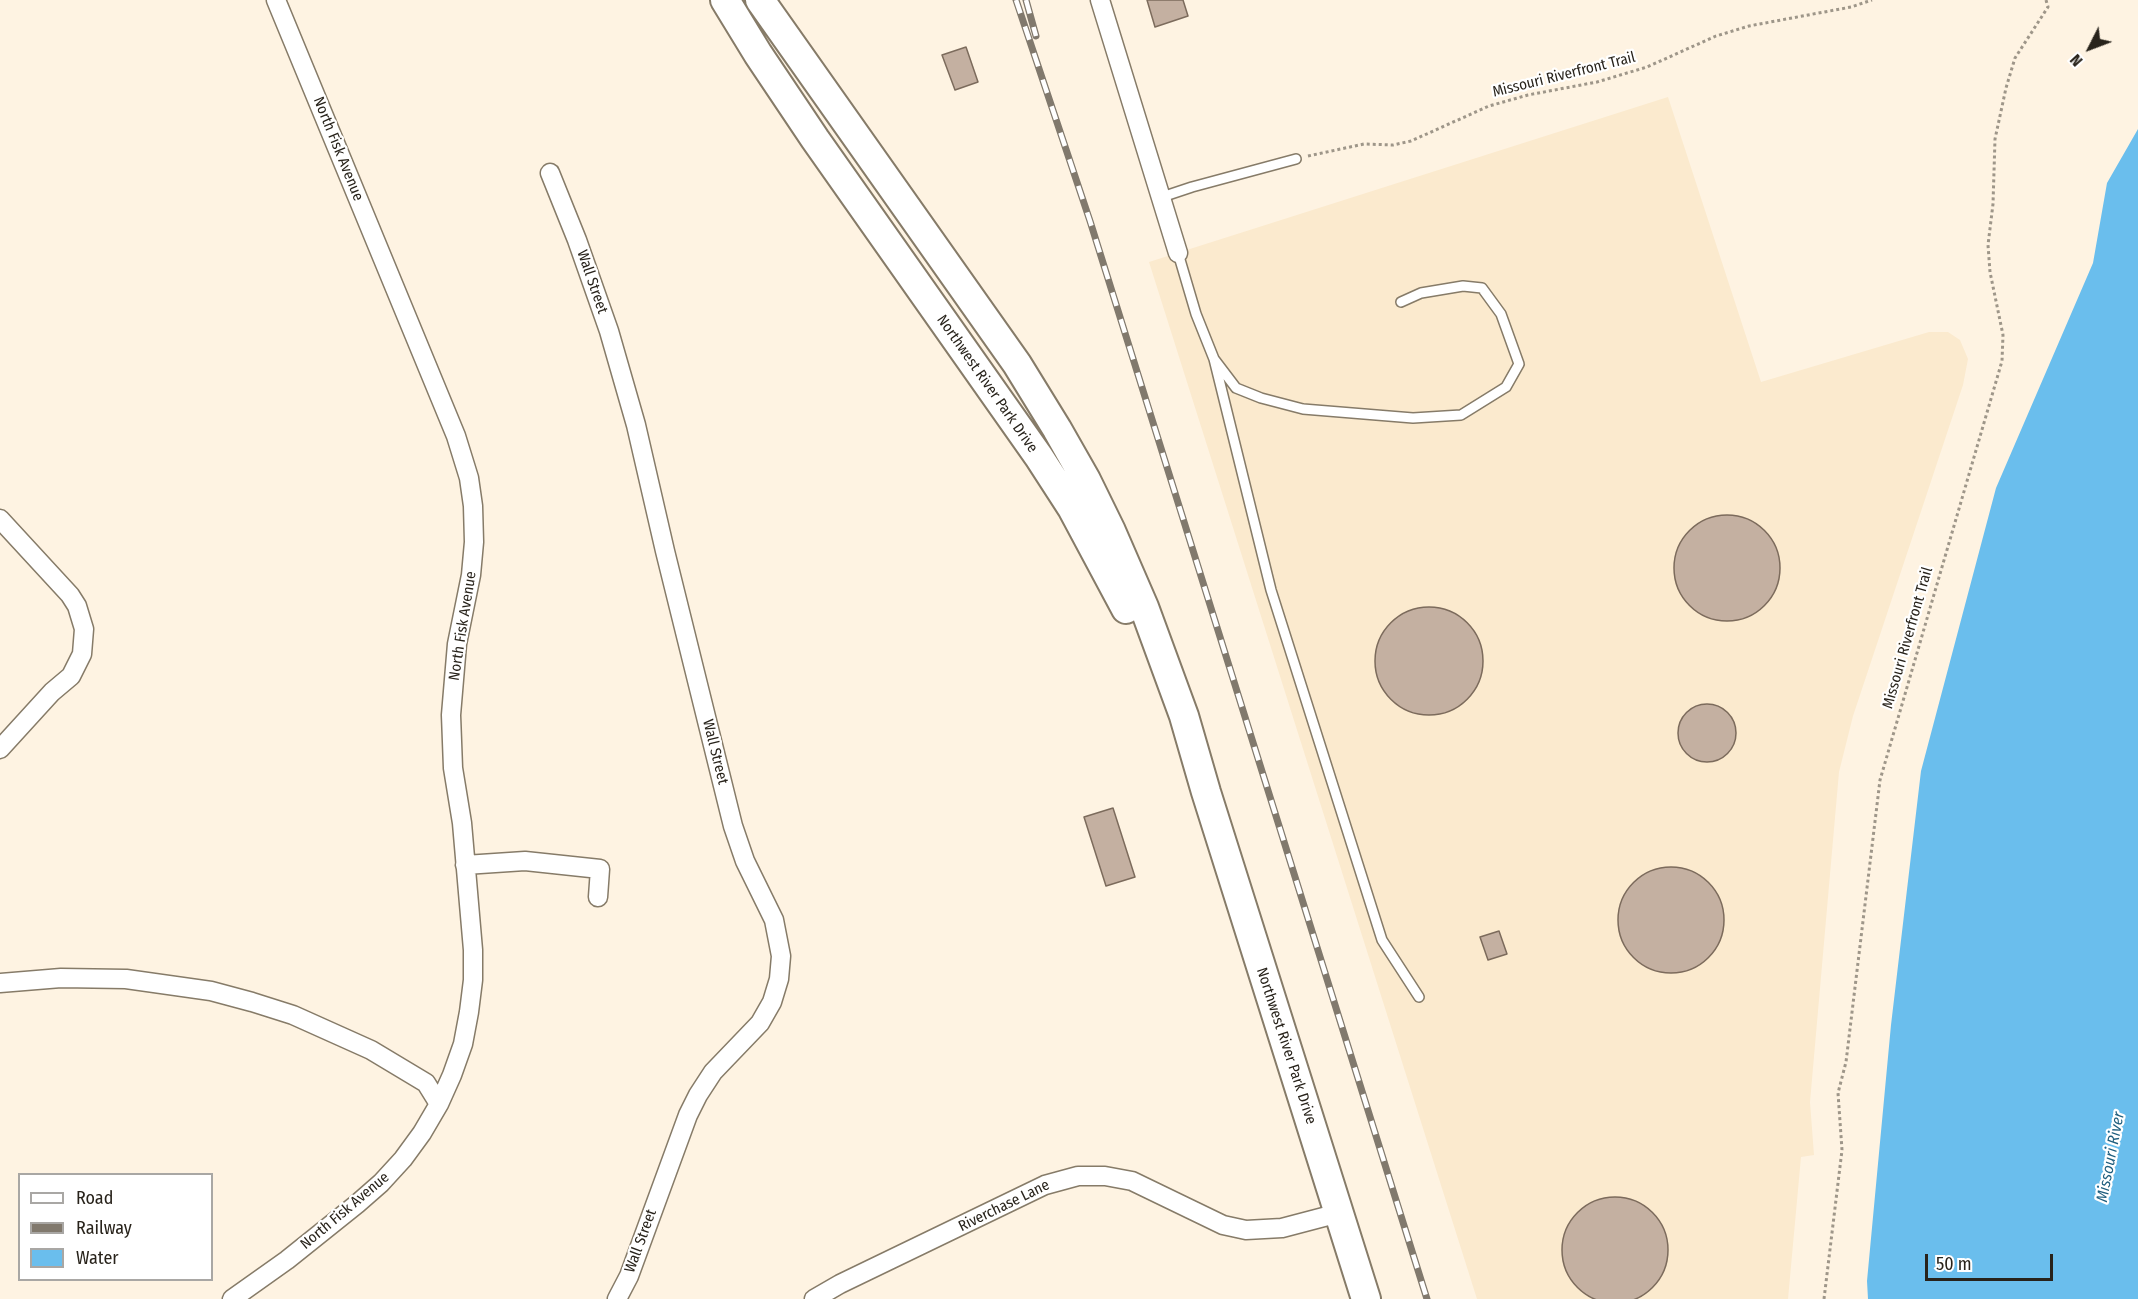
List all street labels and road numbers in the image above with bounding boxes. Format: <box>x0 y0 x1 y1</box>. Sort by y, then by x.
street label: Missouri Riverfront Trail <box>1491 49 1637 101</box>
street label: North Fisk Avenue <box>309 94 367 204</box>
street label: Wall Street <box>573 248 611 316</box>
street label: Northwest River Park Drive <box>933 312 1041 456</box>
street label: Missouri Riverfront Trail <box>1879 565 1937 711</box>
street label: North Fisk Avenue <box>445 570 481 682</box>
street label: Wall Street <box>698 718 732 786</box>
street label: Northwest River Park Drive <box>1252 965 1320 1127</box>
street label: North Fisk Avenue <box>297 1169 393 1253</box>
street label: Riverchase Lane <box>956 1176 1052 1236</box>
street label: Wall Street <box>621 1207 661 1275</box>

